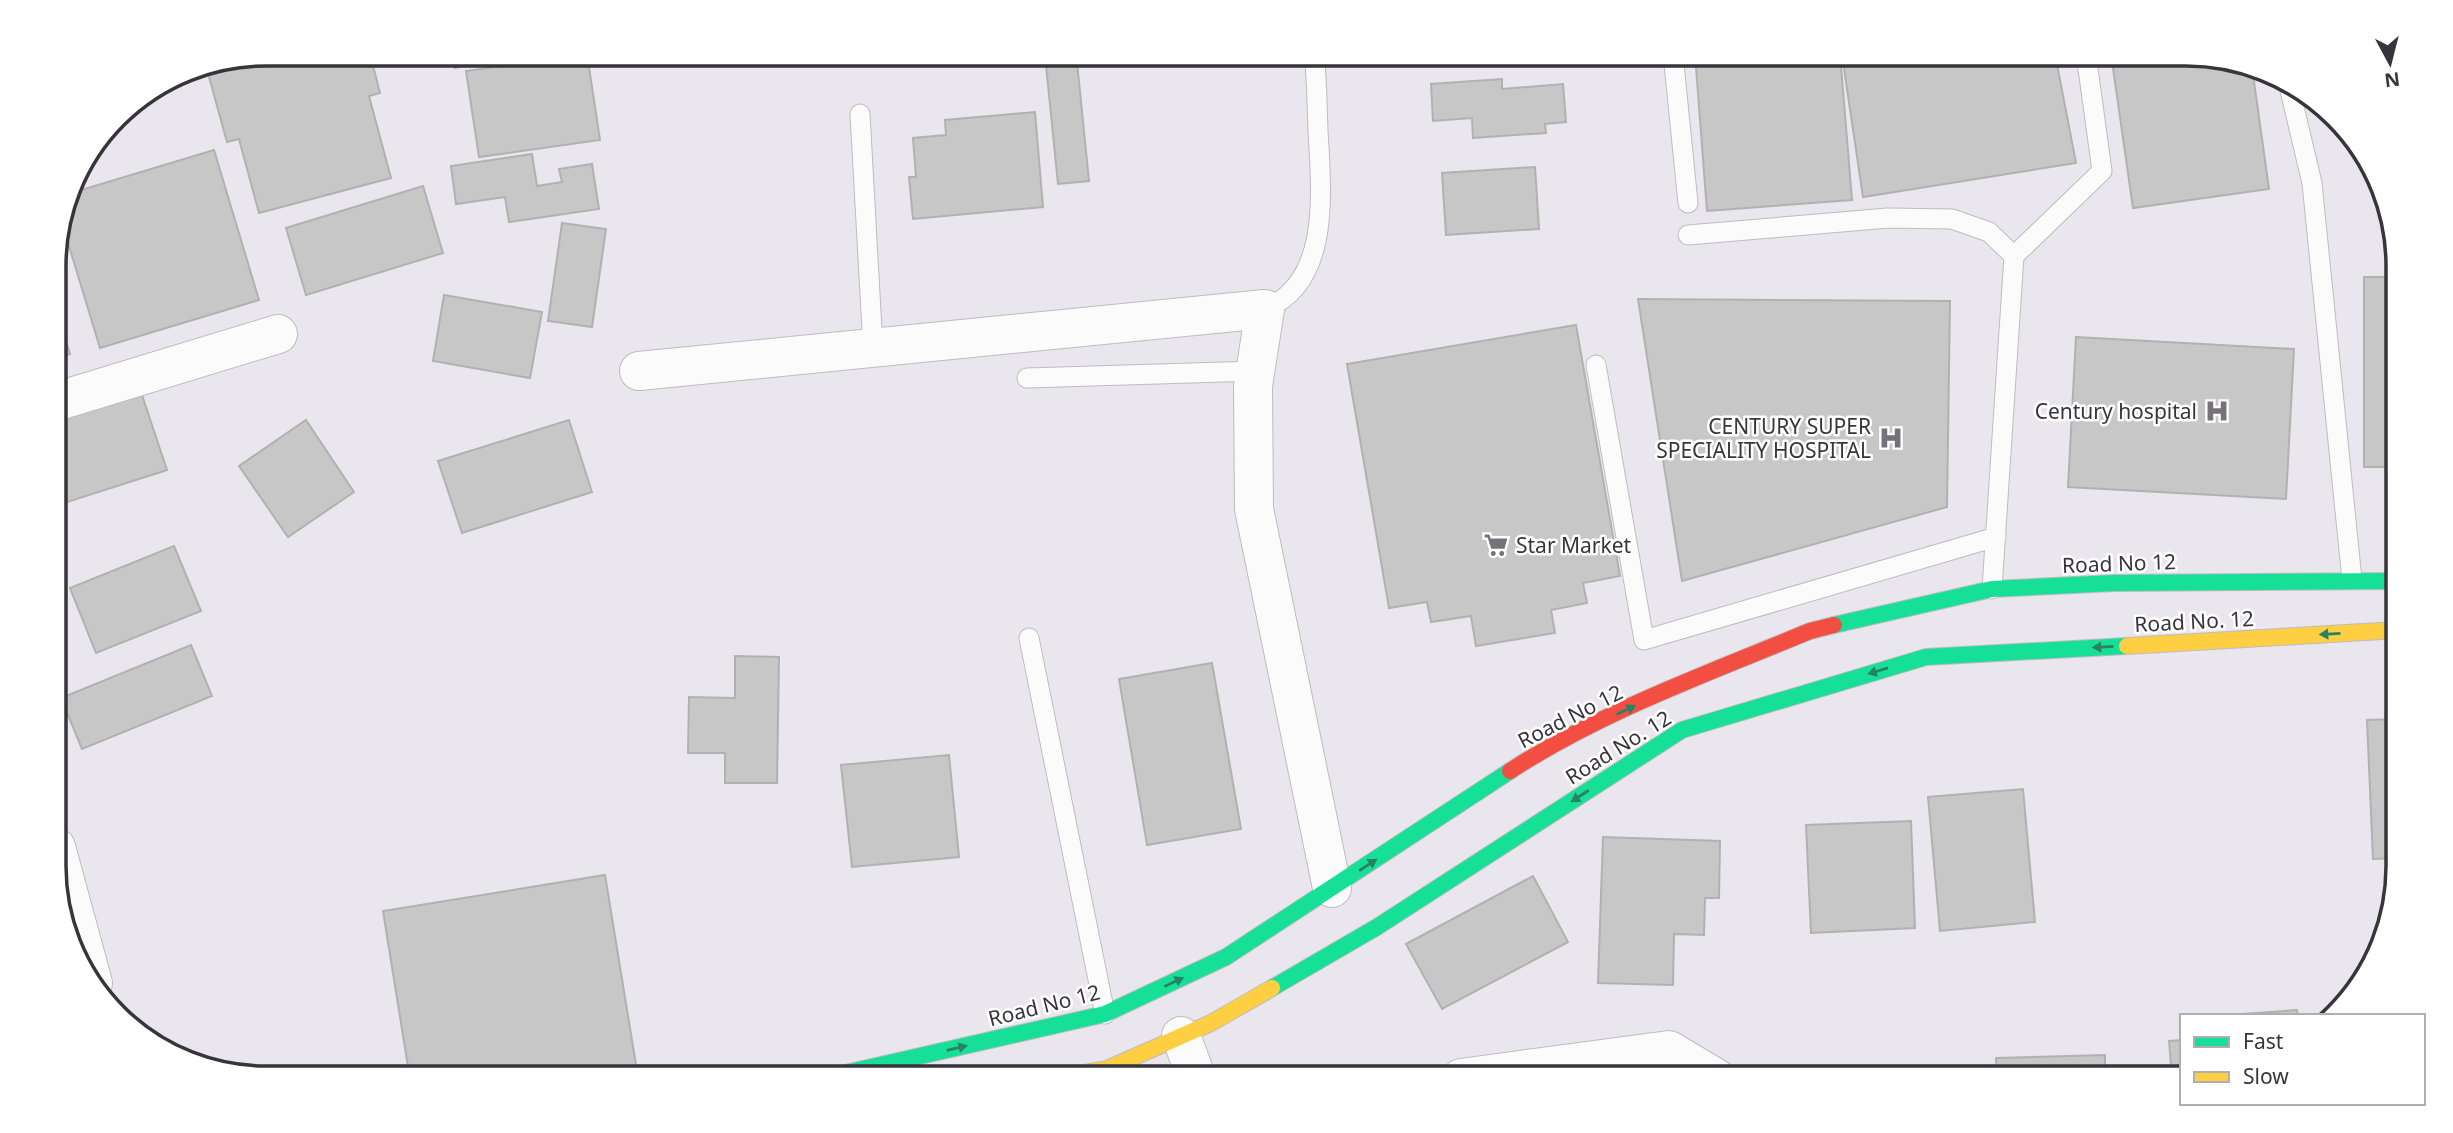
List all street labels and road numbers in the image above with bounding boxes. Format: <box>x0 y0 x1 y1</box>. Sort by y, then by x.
street label: Road No 12 <box>2062 547 2176 579</box>
street label: Road No. 12 <box>2133 604 2255 638</box>
street label: Road No 12 <box>1513 678 1627 754</box>
street label: Road No. 12 <box>1560 703 1676 791</box>
street label: Road No 12 <box>985 978 1103 1032</box>

